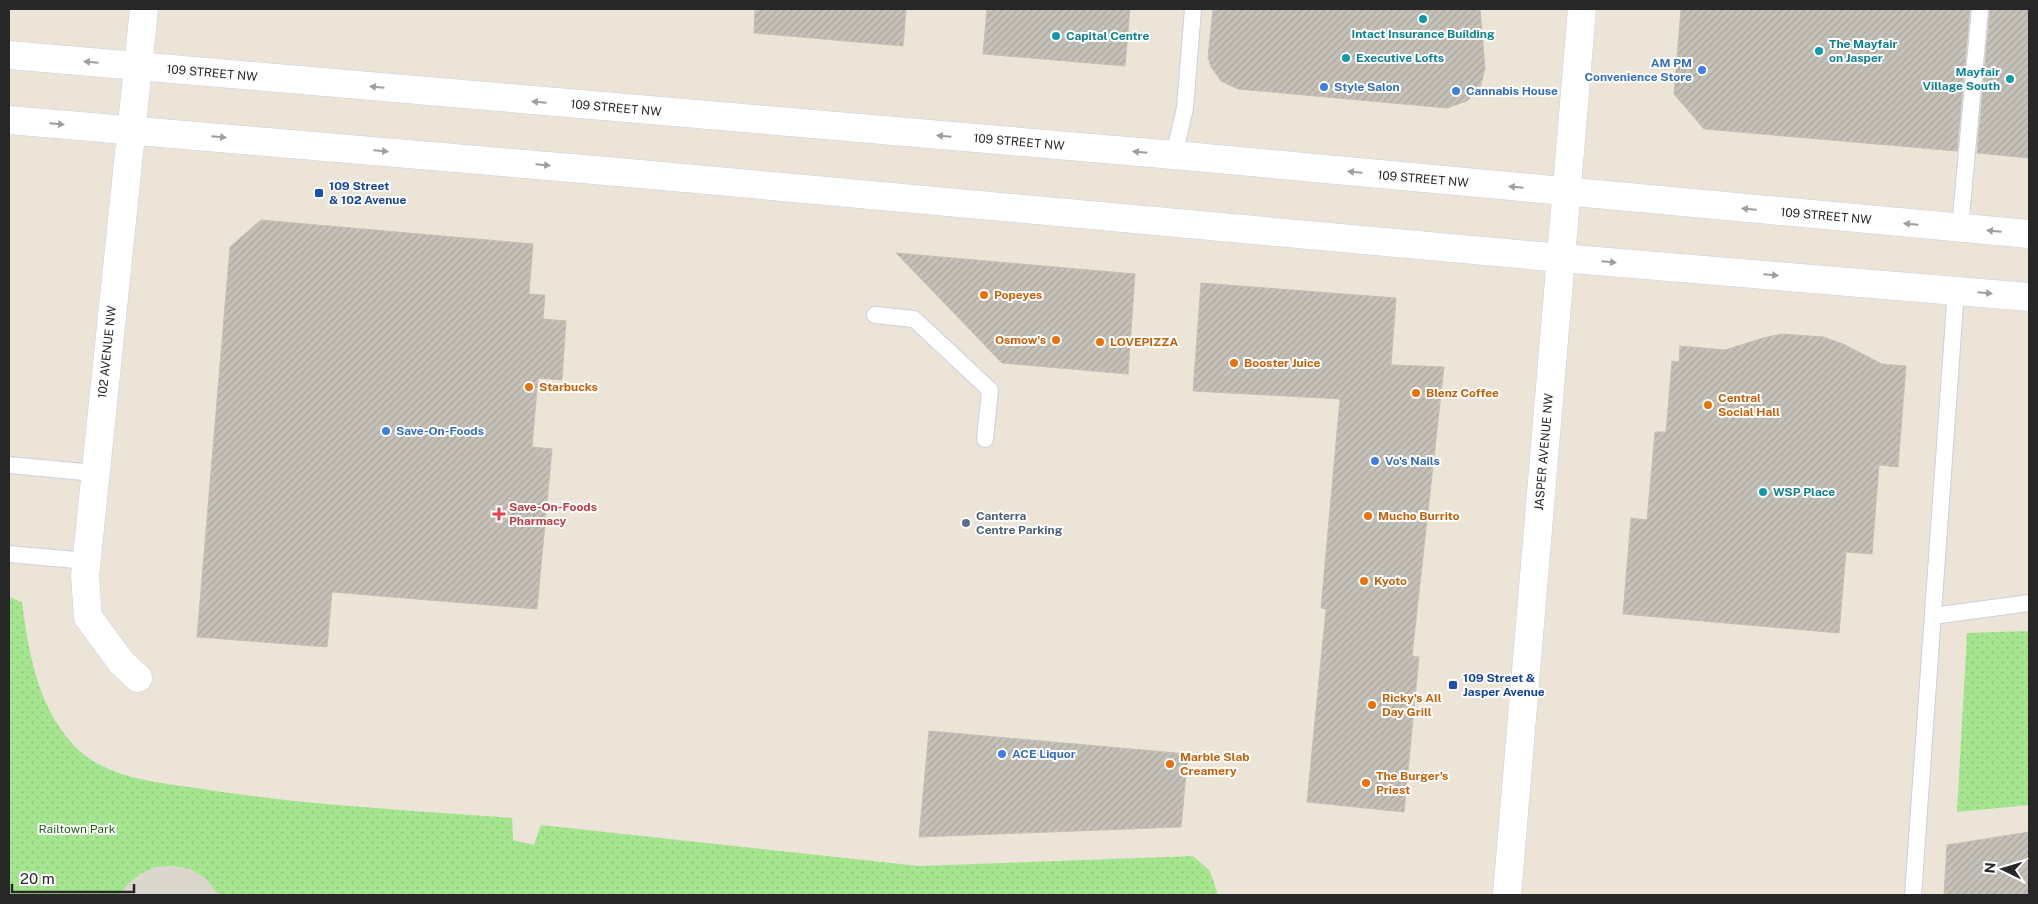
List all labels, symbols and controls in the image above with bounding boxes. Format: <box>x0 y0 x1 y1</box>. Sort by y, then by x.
marker: Intact Insurance Building <box>1417 13 1429 25</box>
place label: Intact Insurance Building <box>1352 27 1495 41</box>
place label: Capital Centre <box>1066 29 1150 43</box>
marker: Capital Centre <box>1050 30 1062 42</box>
place label: The Mayfair on Jasper <box>1829 37 1898 65</box>
marker: The Mayfair on Jasper <box>1813 45 1825 57</box>
place label: Executive Lofts <box>1356 51 1444 65</box>
marker: Executive Lofts <box>1340 52 1352 64</box>
place label: AM PM Convenience Store <box>1584 56 1692 84</box>
one-way arrow <box>83 58 99 66</box>
street label: 109 STREET NW <box>166 62 259 84</box>
marker: AM PM Convenience Store <box>1696 64 1708 76</box>
place label: Mayfair Village South <box>1923 65 2000 93</box>
marker: Mayfair Village South <box>2004 73 2016 85</box>
place label: Style Salon <box>1334 80 1400 94</box>
marker: Style Salon <box>1318 81 1330 93</box>
one-way arrow <box>369 83 385 91</box>
place label: Cannabis House <box>1466 84 1558 98</box>
marker: Cannabis House <box>1450 85 1462 97</box>
one-way arrow <box>531 97 547 105</box>
street label: 109 STREET NW <box>570 97 663 119</box>
one-way arrow <box>50 120 66 128</box>
street label: 109 STREET NW <box>973 131 1066 153</box>
one-way arrow <box>935 132 951 140</box>
one-way arrow <box>212 133 228 141</box>
one-way arrow <box>373 147 389 155</box>
one-way arrow <box>1132 148 1148 156</box>
one-way arrow <box>535 161 551 169</box>
one-way arrow <box>1346 168 1362 176</box>
street label: 109 STREET NW <box>1377 168 1470 190</box>
place label: 109 Street & 102 Avenue <box>329 179 406 207</box>
one-way arrow <box>1508 183 1524 191</box>
marker: 109 Street & 102 Avenue <box>313 187 325 199</box>
one-way arrow <box>1741 205 1757 213</box>
street label: 109 STREET NW <box>1780 205 1873 227</box>
one-way arrow <box>1903 220 1919 228</box>
one-way arrow <box>1986 227 2002 235</box>
one-way arrow <box>1601 258 1617 266</box>
one-way arrow <box>1763 271 1779 279</box>
place label: Popeyes <box>994 288 1042 302</box>
marker: Popeyes <box>978 289 990 301</box>
one-way arrow <box>1978 289 1994 297</box>
street label: 102 AVENUE NW <box>95 304 119 399</box>
place label: Osmow's <box>995 333 1046 347</box>
marker: Osmow's <box>1050 334 1062 346</box>
place label: LOVEPIZZA <box>1110 335 1178 349</box>
marker: LOVEPIZZA <box>1094 336 1106 348</box>
place label: Booster Juice <box>1244 356 1320 370</box>
marker: Booster Juice <box>1228 357 1240 369</box>
place label: Starbucks <box>539 380 598 394</box>
marker: Starbucks <box>523 381 535 393</box>
place label: Blenz Coffee <box>1426 386 1499 400</box>
marker: Blenz Coffee <box>1410 387 1422 399</box>
place label: Central Social Hall <box>1718 391 1780 419</box>
street label: JASPER AVENUE NW <box>1532 392 1556 511</box>
marker: Central Social Hall <box>1702 399 1714 411</box>
place label: Save-On-Foods <box>396 424 484 438</box>
marker: Save-On-Foods <box>380 425 392 437</box>
place label: Vo's Nails <box>1385 454 1440 468</box>
marker: Vo's Nails <box>1369 455 1381 467</box>
place label: WSP Place <box>1773 485 1835 499</box>
marker: WSP Place <box>1757 486 1769 498</box>
place label: Save-On-Foods Pharmacy <box>509 500 597 528</box>
marker: Save-On-Foods Pharmacy <box>493 508 505 520</box>
place label: Canterra Centre Parking <box>976 509 1063 537</box>
place label: Mucho Burrito <box>1378 509 1460 523</box>
marker: Mucho Burrito <box>1362 510 1374 522</box>
marker: Canterra Centre Parking <box>960 517 972 529</box>
place label: Kyoto <box>1374 574 1407 588</box>
marker: Kyoto <box>1358 575 1370 587</box>
place label: 109 Street & Jasper Avenue <box>1463 671 1545 699</box>
marker: 109 Street & Jasper Avenue <box>1447 679 1459 691</box>
place label: Ricky's All Day Grill <box>1382 691 1442 719</box>
marker: Ricky's All Day Grill <box>1366 699 1378 711</box>
place label: ACE Liquor <box>1012 747 1076 761</box>
marker: ACE Liquor <box>996 748 1008 760</box>
place label: Marble Slab Creamery <box>1180 750 1250 778</box>
marker: Marble Slab Creamery <box>1164 758 1176 770</box>
place label: The Burger's Priest <box>1376 769 1448 797</box>
marker: The Burger's Priest <box>1360 777 1372 789</box>
park label: Railtown Park <box>39 822 116 836</box>
north arrow <box>1978 844 2028 894</box>
scale bar <box>12 862 135 894</box>
text: N <box>1982 862 1998 874</box>
text: 20 m <box>20 870 55 887</box>

